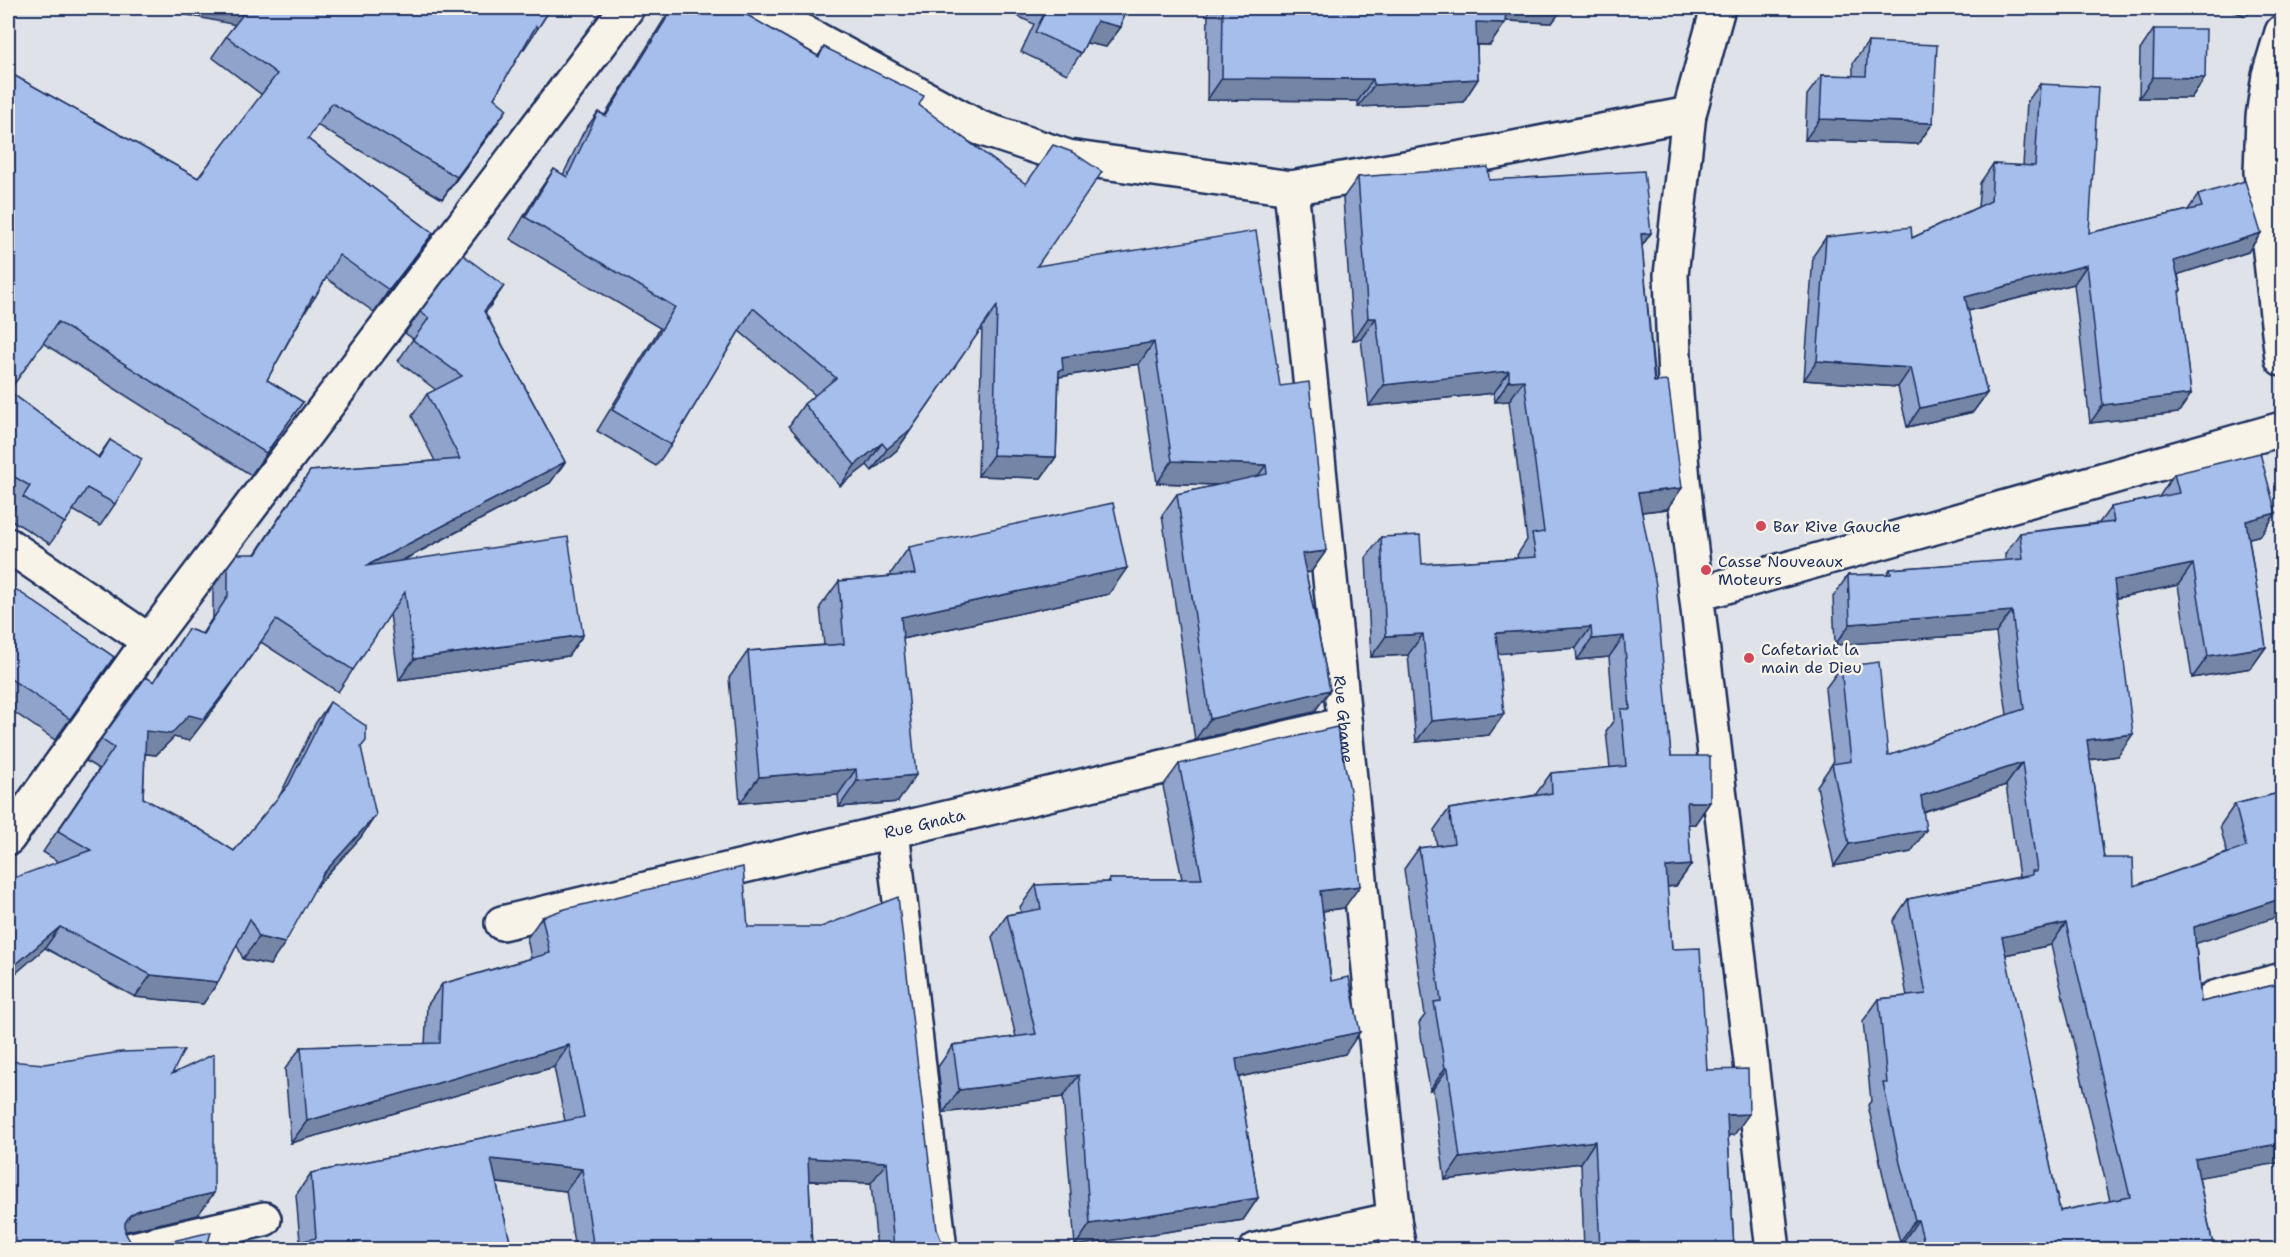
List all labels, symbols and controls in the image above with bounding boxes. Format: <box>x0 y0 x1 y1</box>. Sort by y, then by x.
place label: Bar Rive Gauche <box>1773 516 1901 537</box>
marker: Bar Rive Gauche <box>1754 519 1768 533</box>
place label: Casse Nouveaux Moteurs <box>1718 551 1843 590</box>
marker: Casse Nouveaux Moteurs <box>1699 563 1713 577</box>
place label: Cafetariat la main de Dieu <box>1761 639 1862 678</box>
marker: Cafetariat la main de Dieu <box>1742 651 1756 665</box>
street label: Rue Gbame <box>1329 674 1359 764</box>
street label: Rue Gnata <box>882 804 967 843</box>

